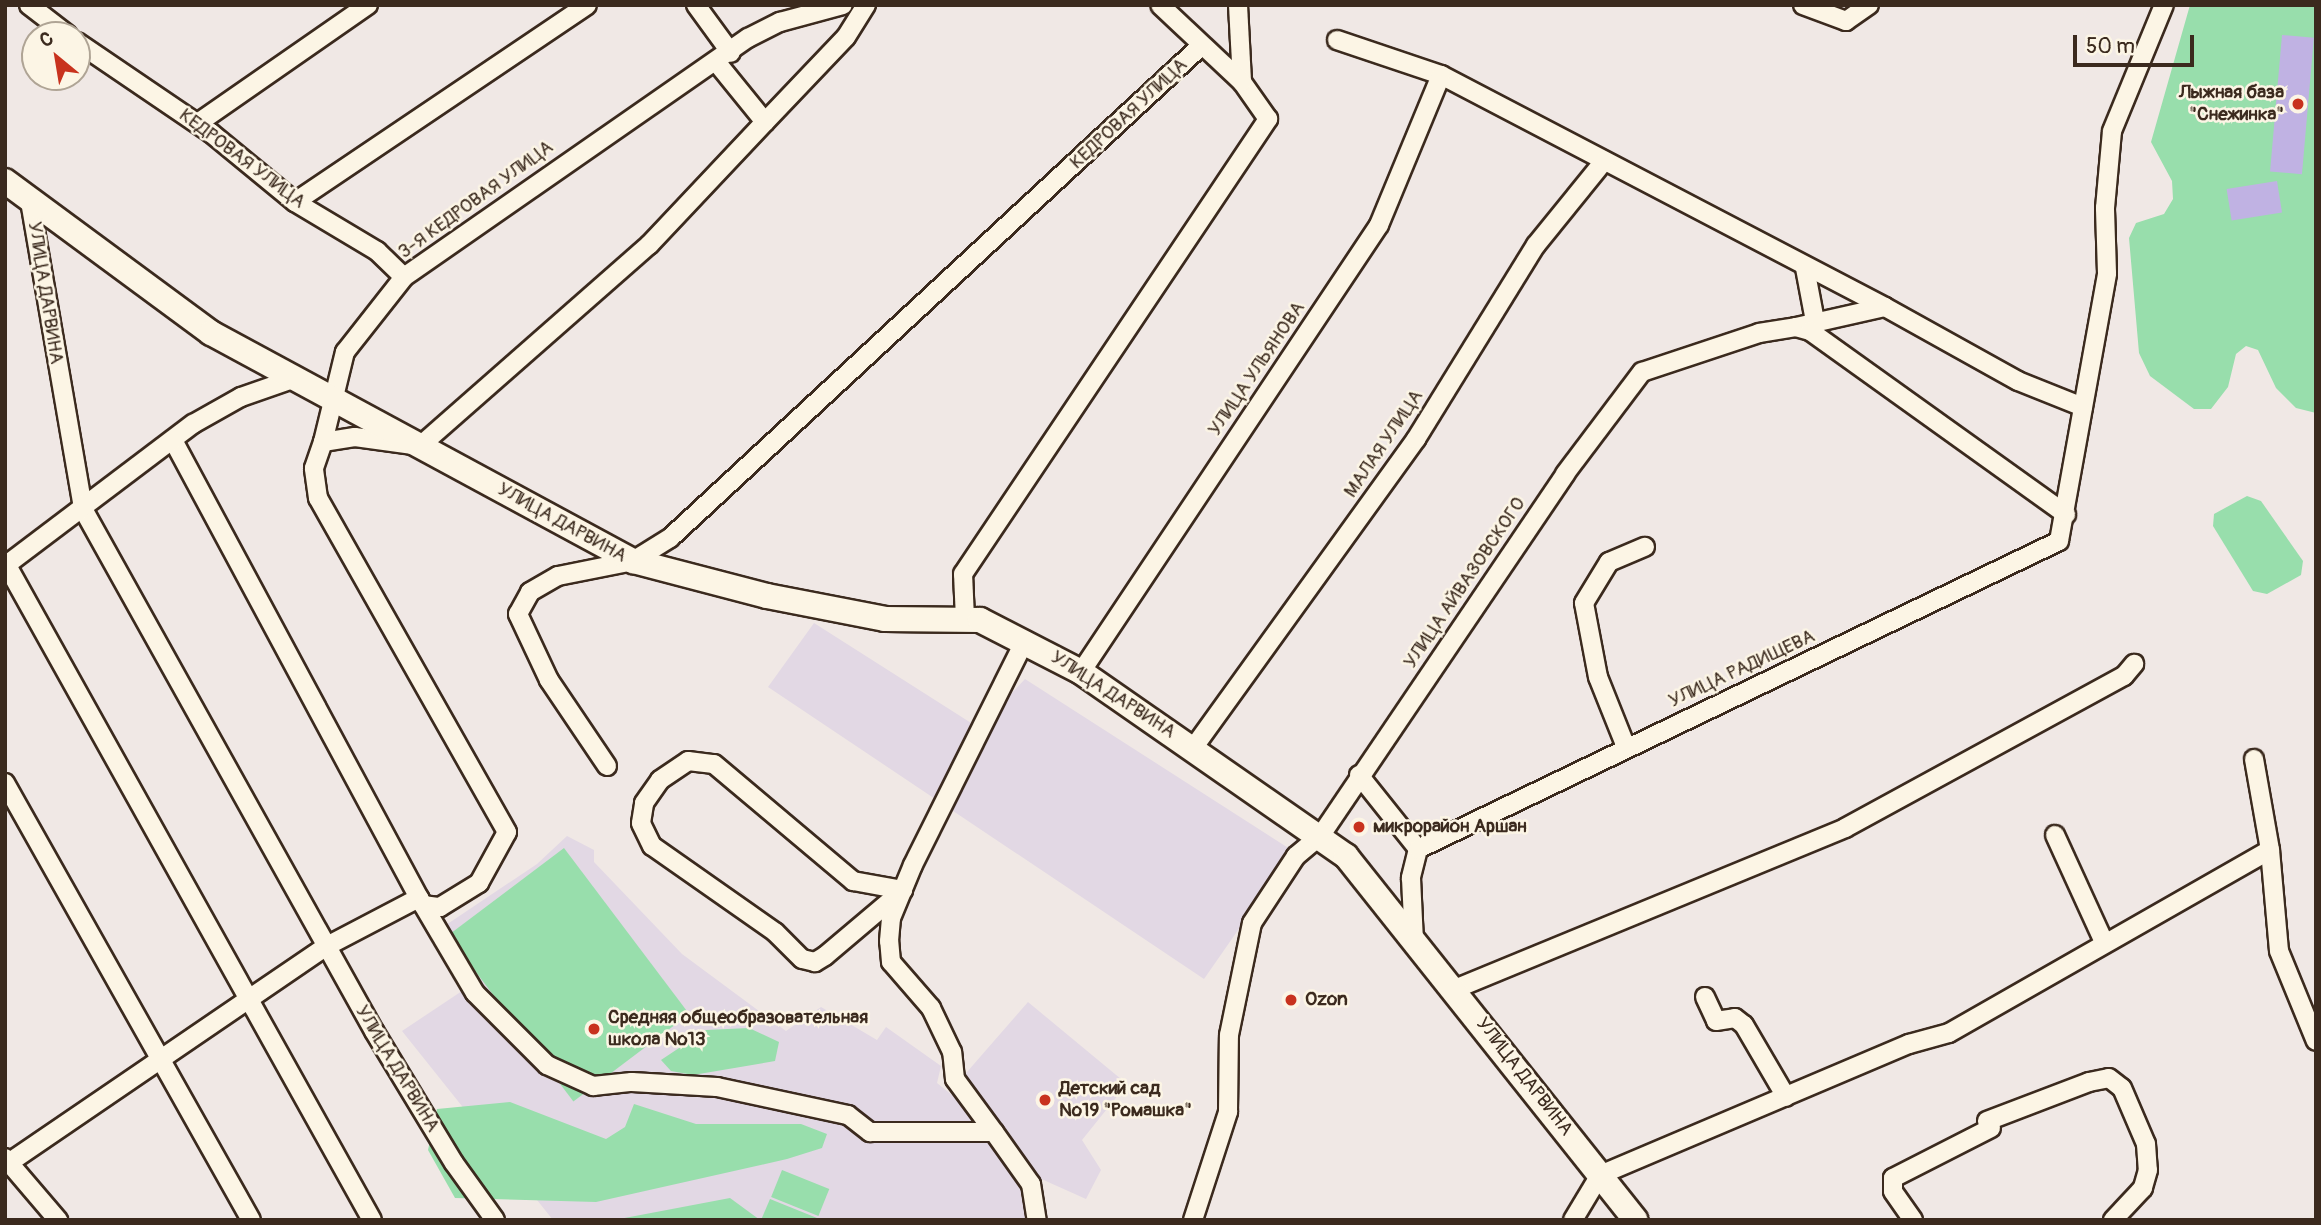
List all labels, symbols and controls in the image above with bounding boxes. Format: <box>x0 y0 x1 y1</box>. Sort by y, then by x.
north arrow <box>21 21 91 91</box>
scale bar <box>2076 21 2197 65</box>
text: С <box>35 26 58 53</box>
text: 50 m <box>2086 33 2135 60</box>
street label: КЕДРОВАЯ УЛИЦА <box>1066 54 1192 174</box>
place label: Лыжная база "Снежинка" <box>2179 82 2284 126</box>
marker: Лыжная база "Снежинка" <box>2290 96 2306 112</box>
street label: КЕДРОВАЯ УЛИЦА <box>174 104 310 214</box>
street label: 3-Я КЕДРОВАЯ УЛИЦА <box>394 136 558 264</box>
street label: УЛИЦА ДАРВИНА <box>22 220 68 366</box>
street label: УЛИЦА УЛЬЯНОВА <box>1204 298 1310 440</box>
street label: МАЛАЯ УЛИЦА <box>1340 386 1428 502</box>
street label: УЛИЦА ДАРВИНА <box>494 478 630 568</box>
street label: УЛИЦА АЙВАЗОВСКОГО <box>1399 493 1531 673</box>
street label: УЛИЦА РАДИЩЕВА <box>1665 625 1819 713</box>
street label: УЛИЦА ДАРВИНА <box>1046 646 1180 744</box>
place label: микрорайон Аршан <box>1373 816 1527 838</box>
marker: микрорайон Аршан <box>1351 819 1367 835</box>
place label: Ozon <box>1305 989 1348 1011</box>
marker: Ozon <box>1283 992 1299 1008</box>
street label: УЛИЦА ДАРВИНА <box>350 1001 444 1137</box>
place label: Средняя общеобразовательная школа №13 <box>608 1007 868 1051</box>
street label: УЛИЦА ДАРВИНА <box>1471 1013 1577 1141</box>
marker: Средняя общеобразовательная школа №13 <box>586 1021 602 1037</box>
place label: Детский сад №19 "Ромашка" <box>1059 1078 1192 1122</box>
marker: Детский сад №19 "Ромашка" <box>1037 1092 1053 1108</box>

